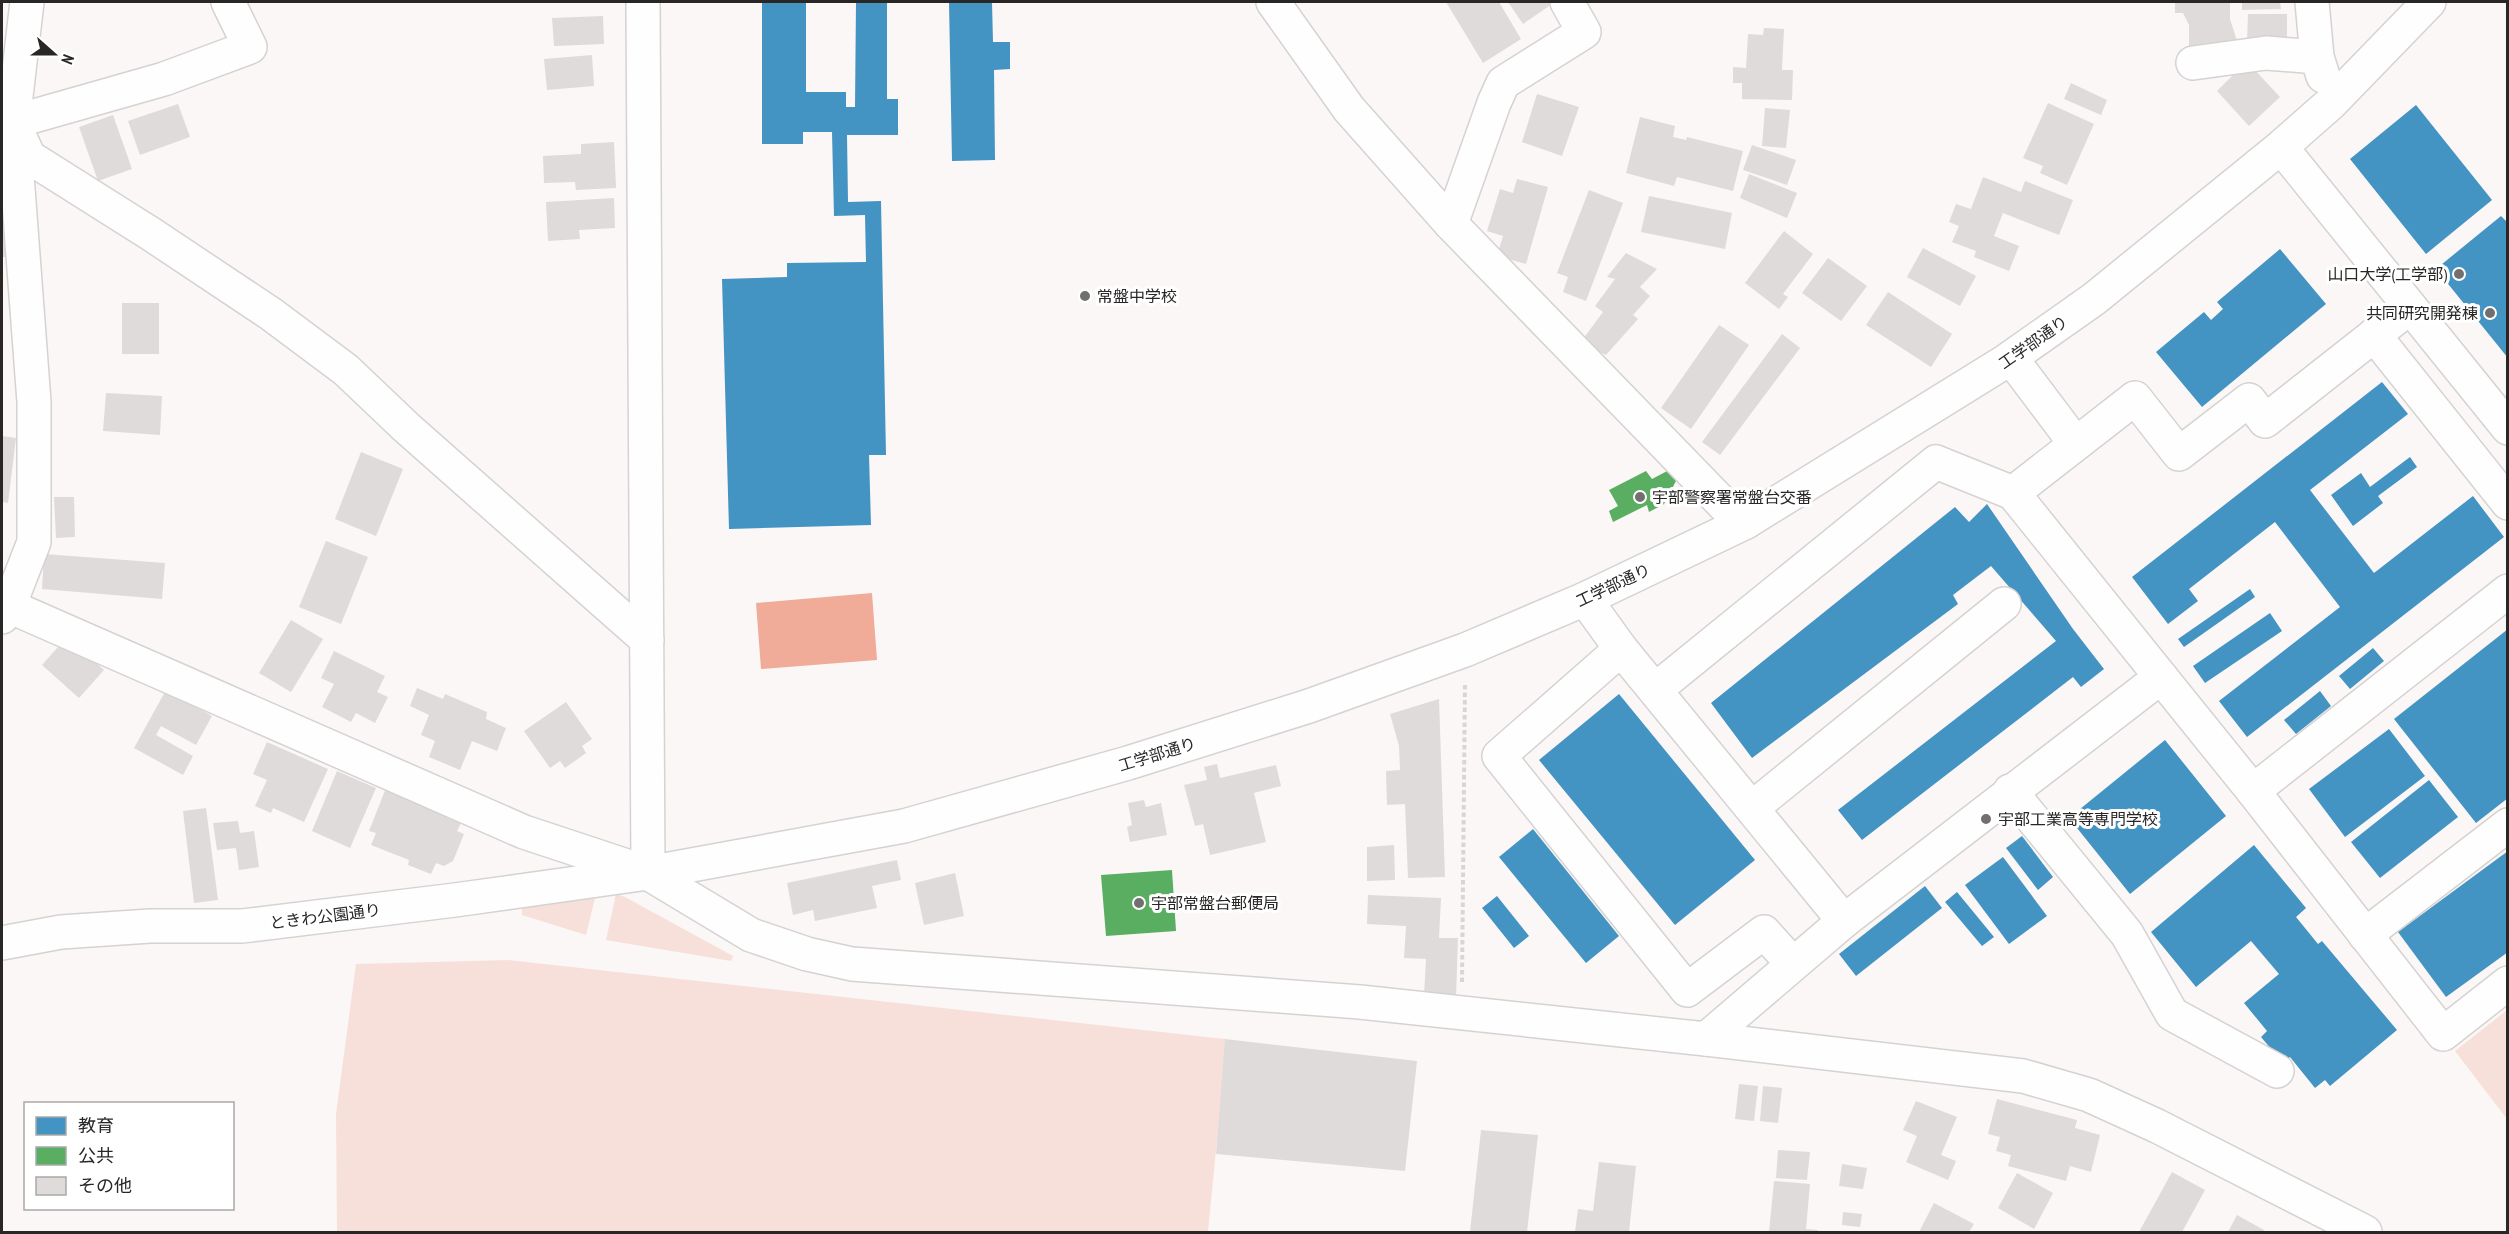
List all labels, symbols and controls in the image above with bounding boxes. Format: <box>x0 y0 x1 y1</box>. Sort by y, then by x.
north arrow <box>24 24 84 84</box>
text: N <box>57 52 79 67</box>
place label: 山口大学(工学部) <box>2328 264 2447 284</box>
marker: 山口大学(工学部) <box>2452 267 2466 281</box>
place label: 常盤中学校 <box>1097 286 1177 306</box>
marker: 常盤中学校 <box>1078 289 1092 303</box>
place label: 共同研究開発棟 <box>2366 303 2478 323</box>
marker: 共同研究開発棟 <box>2483 306 2497 320</box>
street label: 工学部通り <box>1994 311 2072 373</box>
place label: 宇部警察署常盤台交番 <box>1652 487 1812 507</box>
marker: 宇部警察署常盤台交番 <box>1633 490 1647 504</box>
street label: 工学部通り <box>1573 559 1653 611</box>
street label: 工学部通り <box>1116 733 1198 775</box>
place label: 宇部工業高等専門学校 <box>1998 809 2158 829</box>
marker: 宇部工業高等専門学校 <box>1979 812 1993 826</box>
place label: 宇部常盤台郵便局 <box>1151 893 1279 913</box>
marker: 宇部常盤台郵便局 <box>1132 896 1146 910</box>
street label: ときわ公園通り <box>268 899 382 933</box>
legend <box>24 1102 234 1210</box>
text: 教育 <box>78 1114 114 1137</box>
text: 公共 <box>78 1144 114 1167</box>
text: その他 <box>78 1174 132 1197</box>

